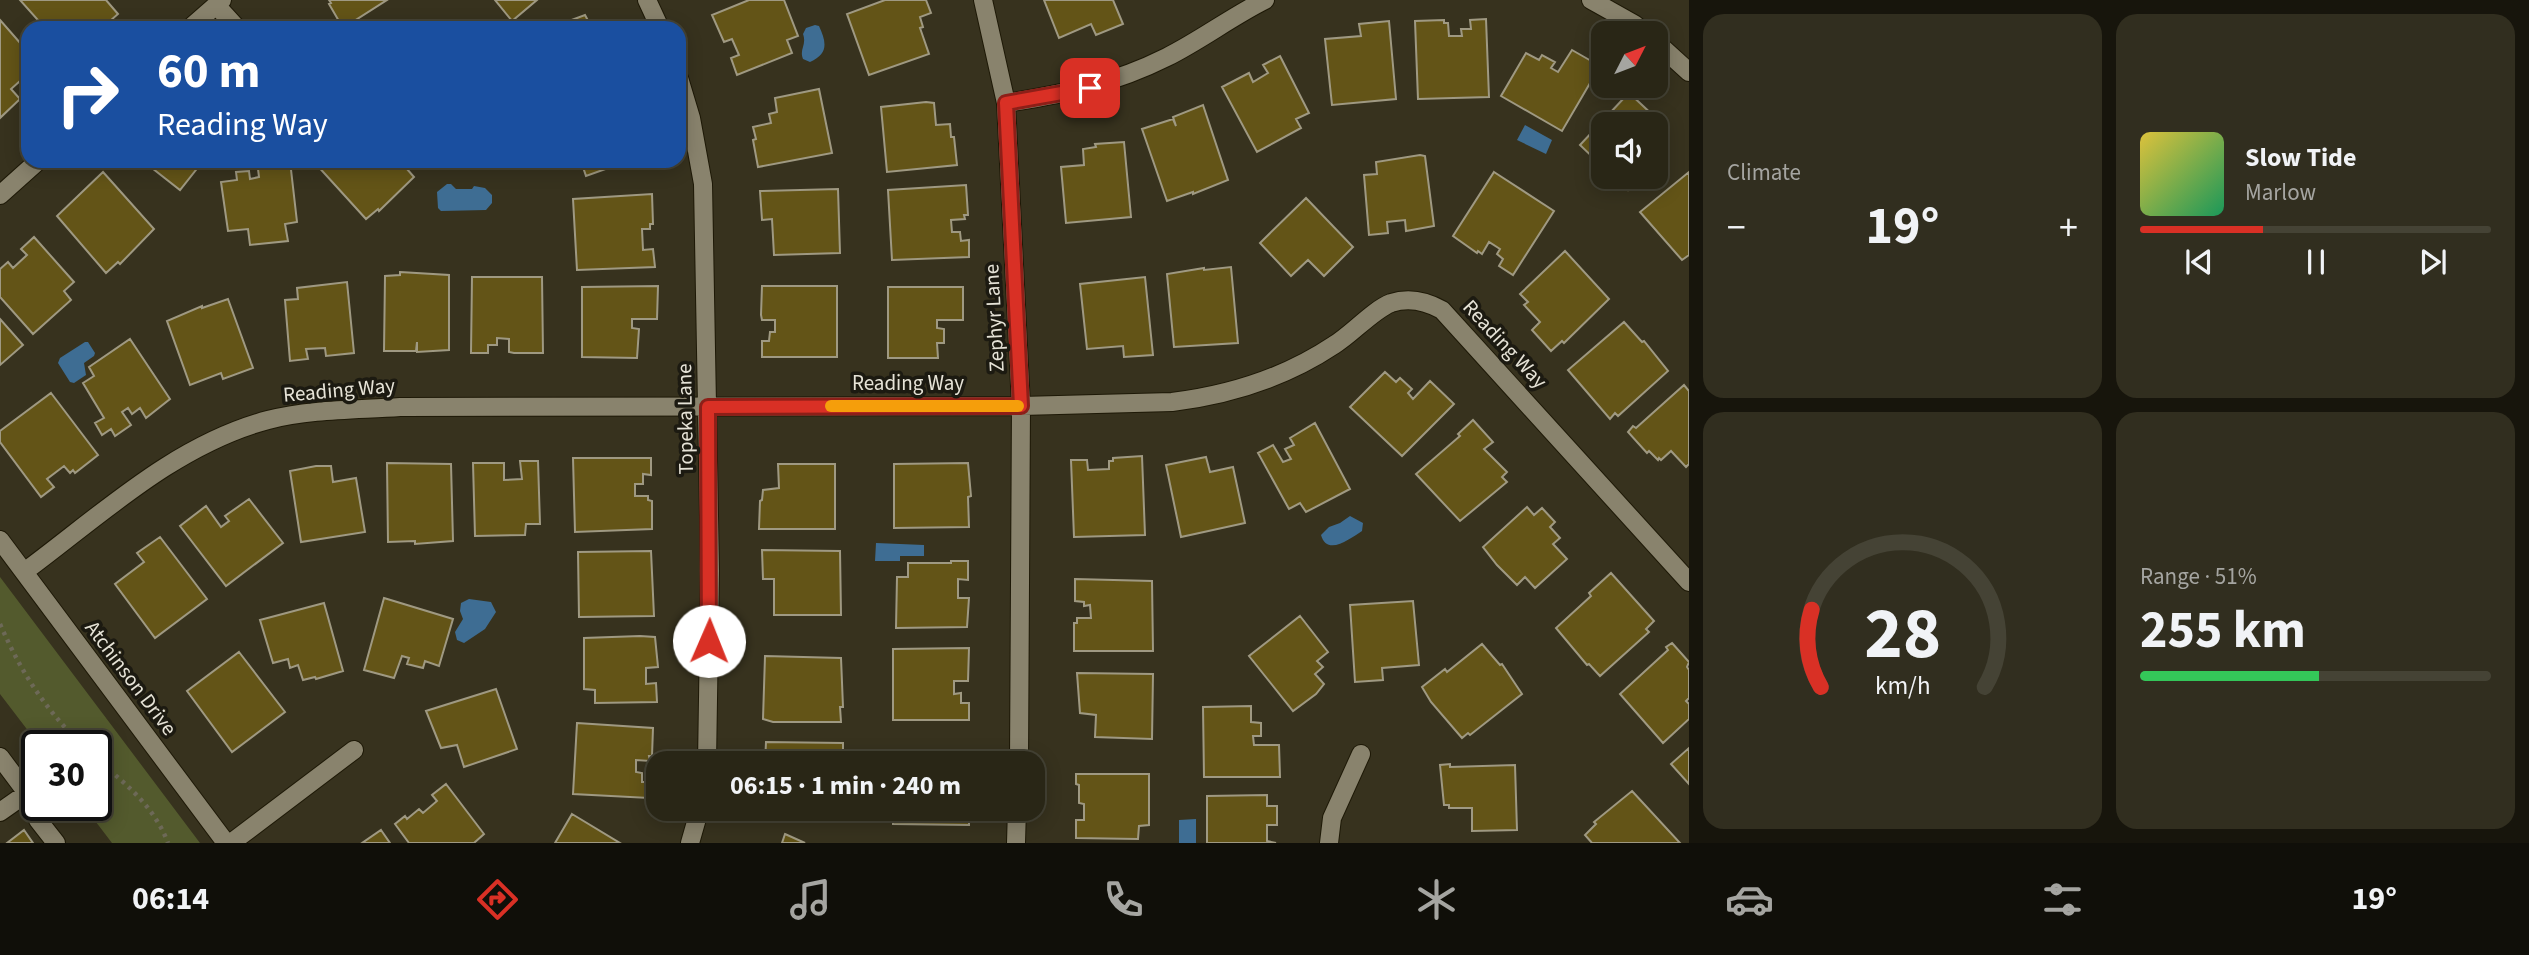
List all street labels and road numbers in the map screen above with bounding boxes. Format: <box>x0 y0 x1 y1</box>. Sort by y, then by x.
street label: Zephyr Lane <box>976 263 1012 373</box>
street label: Reading Way <box>1456 293 1554 395</box>
street label: Topeka Lane <box>669 363 701 475</box>
street label: Reading Way <box>852 368 964 398</box>
street label: Reading Way <box>282 370 396 410</box>
street label: Atchinson Drive <box>78 614 184 742</box>

